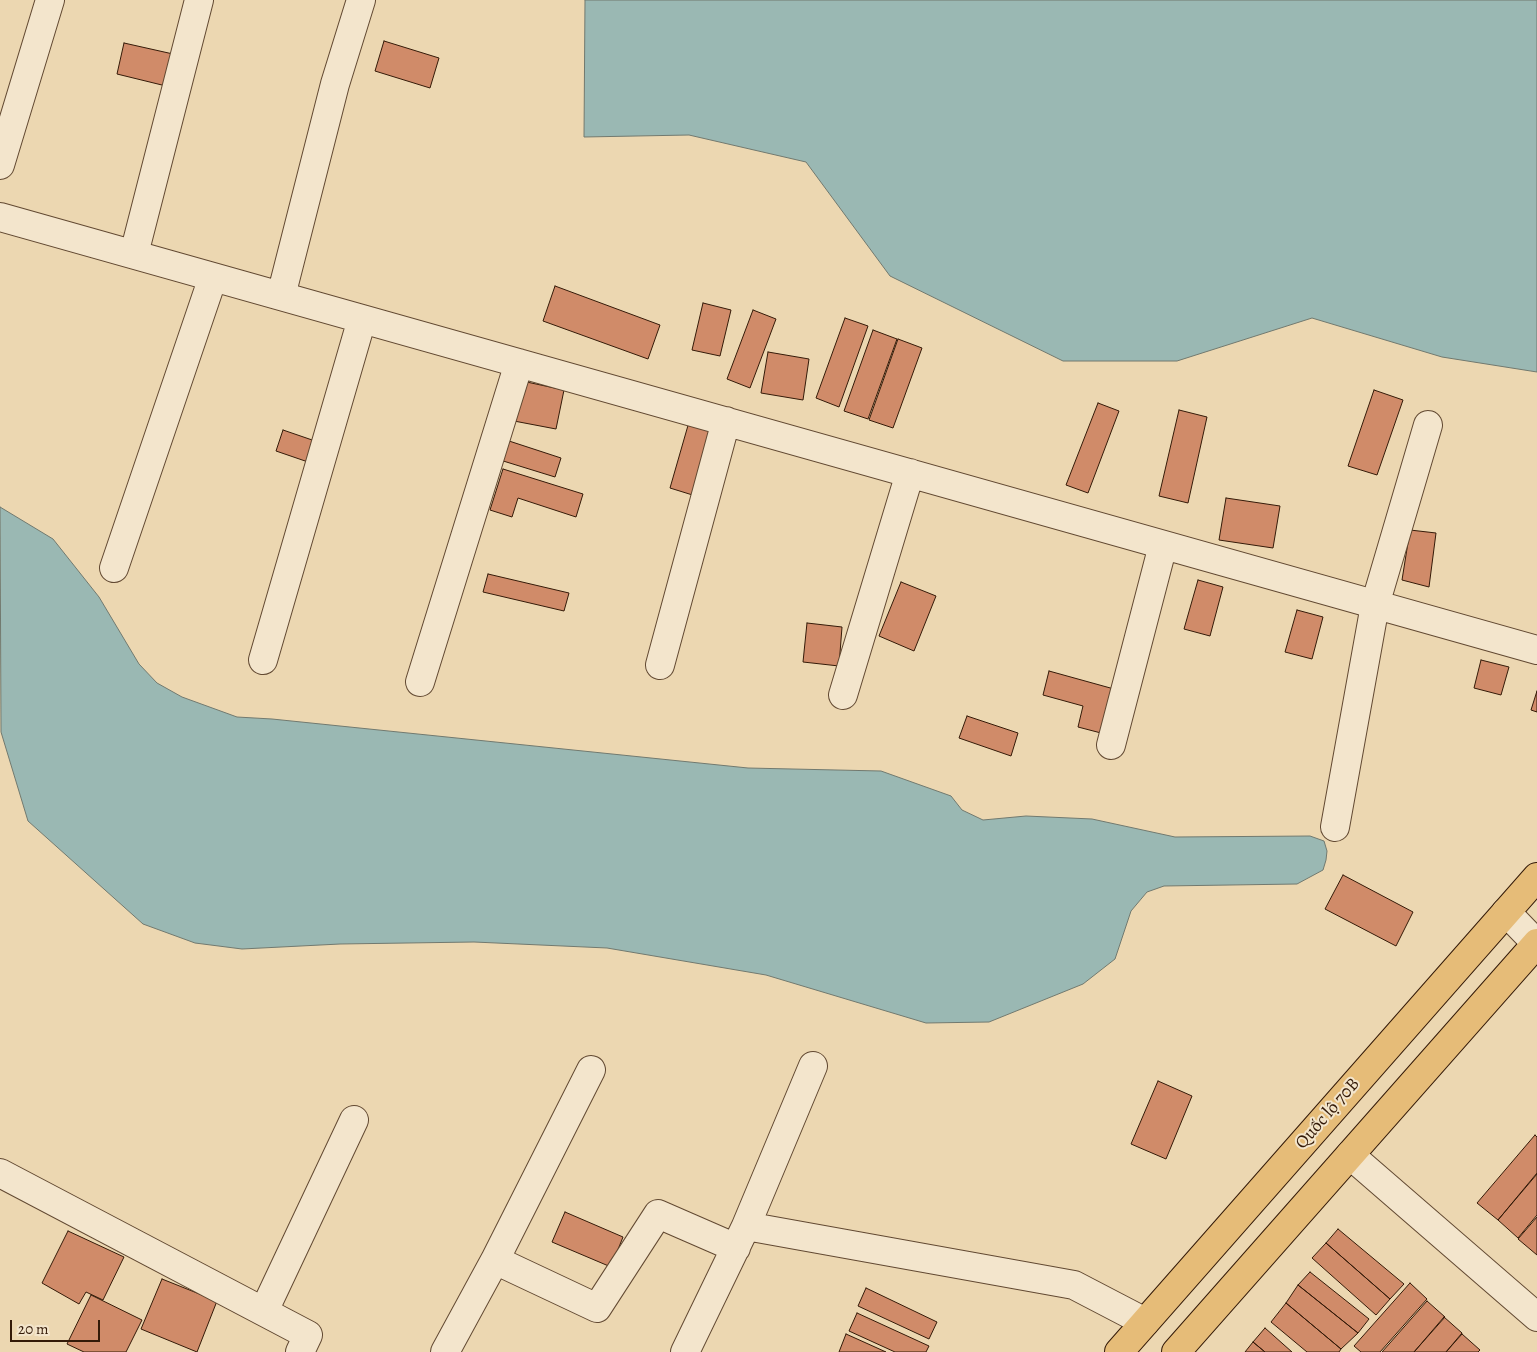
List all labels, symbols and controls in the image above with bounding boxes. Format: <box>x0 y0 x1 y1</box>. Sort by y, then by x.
street label: Quốc lộ 70B <box>1291 1074 1365 1154</box>
scale bar <box>12 1310 102 1342</box>
text: 20 m <box>18 1319 49 1339</box>

